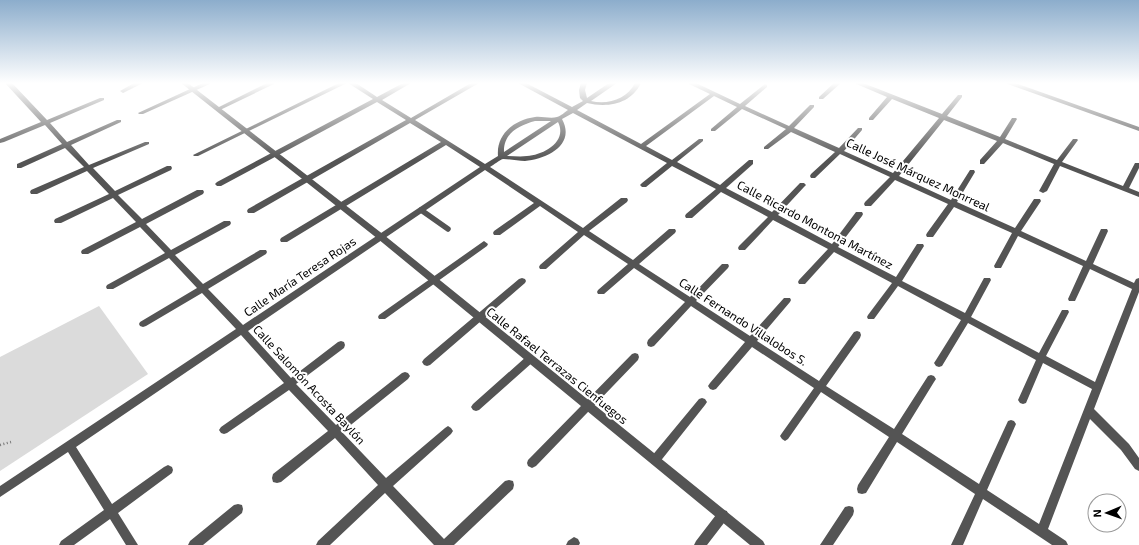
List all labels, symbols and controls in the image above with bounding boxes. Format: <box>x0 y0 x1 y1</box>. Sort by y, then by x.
street label: Calle José Márquez Monrreal <box>844 135 993 214</box>
street label: Calle Ricardo Montona Martínez <box>735 177 896 271</box>
street label: Calle María Teresa Rojas <box>241 233 359 320</box>
street label: Calle Fernando Villalobos S. <box>677 274 810 368</box>
street label: Calle Rafael Terrazas Cienfuegos <box>484 304 631 426</box>
street label: Calle Salomón Acosta Baylón <box>251 322 369 447</box>
north arrow <box>1087 493 1127 533</box>
text: N <box>1090 509 1103 518</box>

